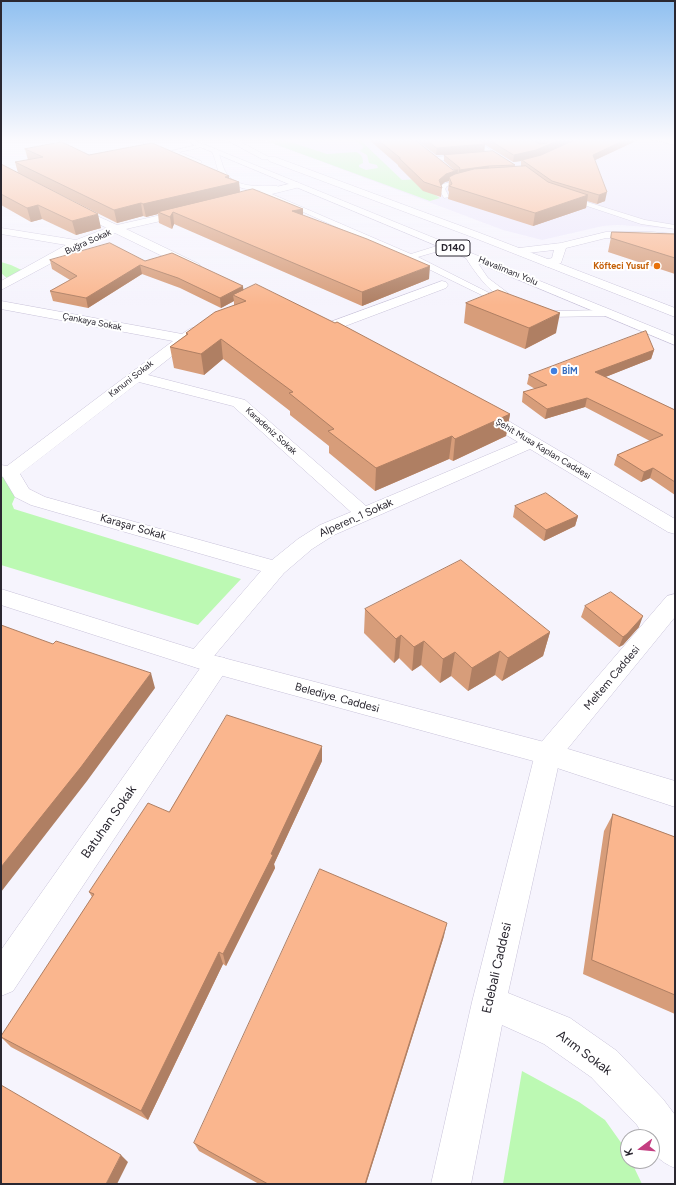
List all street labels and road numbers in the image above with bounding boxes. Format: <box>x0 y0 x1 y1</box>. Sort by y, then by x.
street label: Buğra Sokak <box>63 227 113 257</box>
road number: D140 <box>436 240 470 256</box>
street label: Havalimanı Yolu <box>477 254 539 288</box>
street label: Çankaya Sokak <box>61 311 123 333</box>
street label: Kanuni Sokak <box>107 358 155 400</box>
street label: Karadeniz Sokak <box>243 405 299 457</box>
street label: Şehit Musa Kaplan Caddesi <box>494 416 592 482</box>
street label: Alperen_1 Sokak <box>317 496 395 540</box>
street label: Karaşar Sokak <box>98 511 168 543</box>
street label: Meltem Caddesi <box>581 643 643 713</box>
street label: Belediye. Caddesi <box>293 680 381 716</box>
street label: Batuhan Sokak <box>78 782 140 862</box>
street label: Edebali Caddesi <box>479 921 515 1015</box>
street label: Arım Sokak <box>553 1027 615 1079</box>

